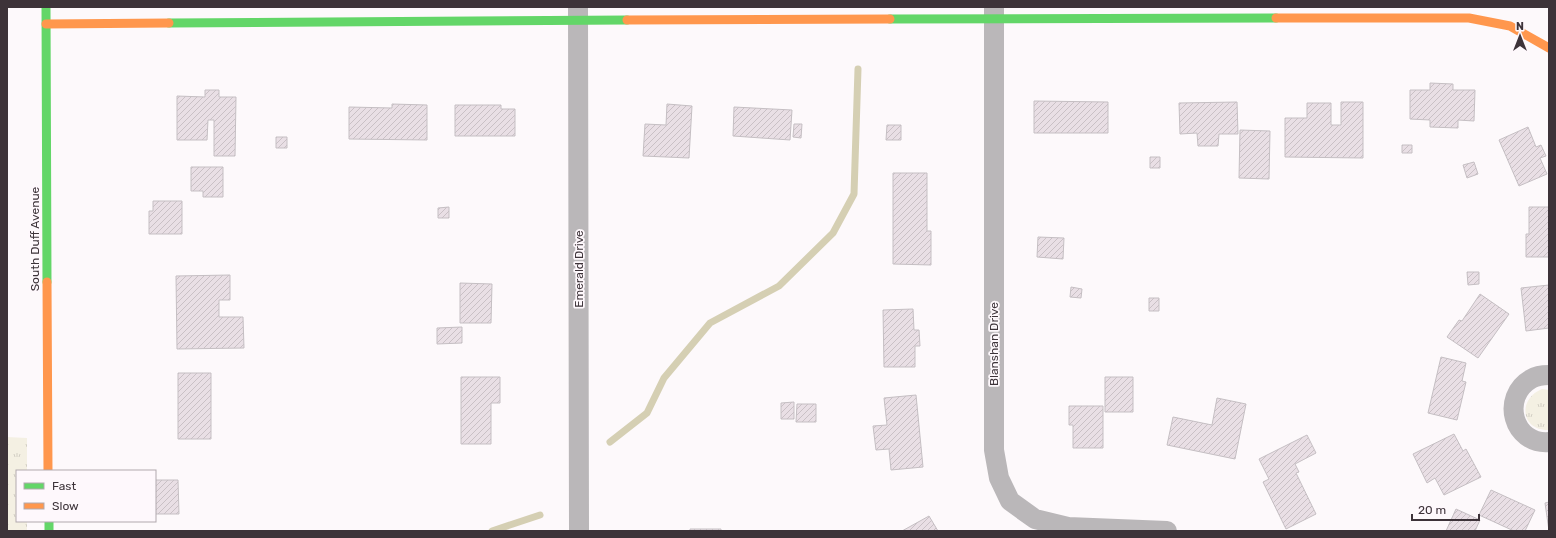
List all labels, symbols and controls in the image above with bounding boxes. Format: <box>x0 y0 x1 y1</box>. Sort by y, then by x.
north arrow <box>1500 16 1540 56</box>
text: N <box>1516 20 1524 33</box>
street label: South Duff Avenue <box>28 186 42 291</box>
street label: Emerald Drive <box>572 230 586 308</box>
street label: Blanshan Drive <box>987 302 1001 386</box>
legend <box>16 470 156 522</box>
text: Fast <box>52 479 76 493</box>
scale bar <box>1412 496 1479 522</box>
text: Slow <box>52 499 79 513</box>
text: 20 m <box>1418 503 1446 517</box>

